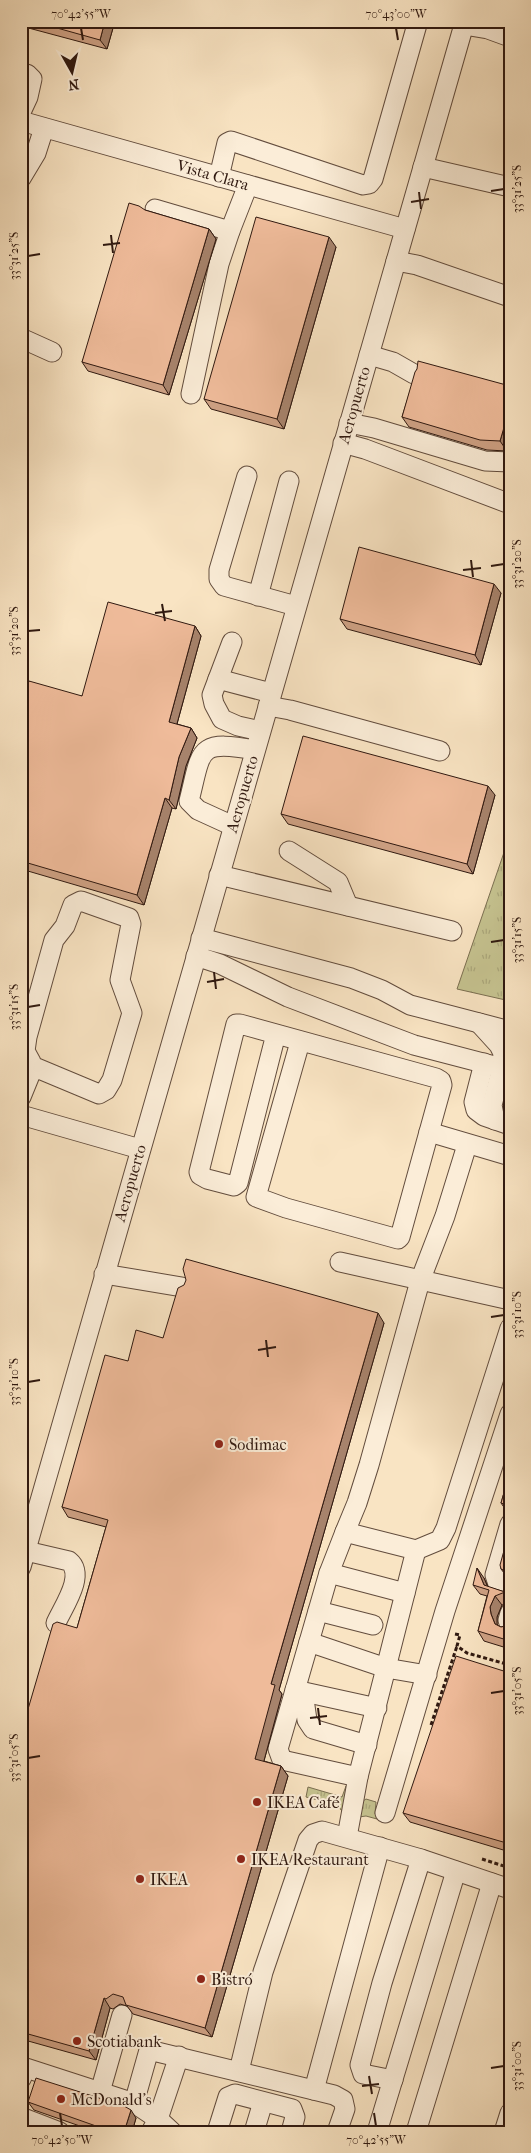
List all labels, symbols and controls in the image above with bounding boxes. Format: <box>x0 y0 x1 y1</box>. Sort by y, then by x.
text: 70°42'55"W <box>51 7 112 21</box>
text: 70°43'00"W <box>365 7 428 21</box>
north arrow <box>48 48 98 98</box>
text: N <box>67 75 80 94</box>
street label: Vista Clara <box>174 155 252 195</box>
text: 33°31'25"S <box>510 165 524 213</box>
text: 33°31'25"S <box>7 232 21 280</box>
street label: Aeropuerto <box>334 364 374 447</box>
text: 33°31'20"S <box>510 539 524 589</box>
text: 33°31'20"S <box>7 606 21 656</box>
street label: Aeropuerto <box>222 753 262 836</box>
text: 33°31'15"S <box>510 917 524 963</box>
text: 33°31'15"S <box>7 984 21 1030</box>
street label: Aeropuerto <box>110 1142 150 1225</box>
text: 33°31'10"S <box>510 1291 524 1339</box>
text: 33°31'10"S <box>7 1358 21 1406</box>
place label: Sodimac <box>229 1435 287 1454</box>
marker: Sodimac <box>213 1438 225 1450</box>
text: 33°31'05"S <box>510 1667 524 1715</box>
text: 33°31'05"S <box>7 1734 21 1782</box>
place label: IKEA Café <box>267 1793 340 1812</box>
marker: IKEA Café <box>251 1796 263 1808</box>
place label: IKEA Restaurant <box>251 1850 369 1869</box>
marker: IKEA Restaurant <box>235 1853 247 1865</box>
place label: IKEA <box>150 1870 189 1889</box>
marker: IKEA <box>134 1873 146 1885</box>
place label: Bistró <box>211 1970 253 1989</box>
marker: Bistró <box>195 1973 207 1985</box>
place label: Scotiabank <box>87 2032 162 2051</box>
marker: Scotiabank <box>71 2035 83 2047</box>
text: 33°31'00"S <box>510 2041 524 2091</box>
place label: McDonald's <box>71 2090 152 2109</box>
marker: McDonald's <box>55 2093 67 2105</box>
text: 70°42'50"W <box>32 2133 94 2147</box>
text: 70°42'55"W <box>346 2133 407 2147</box>

